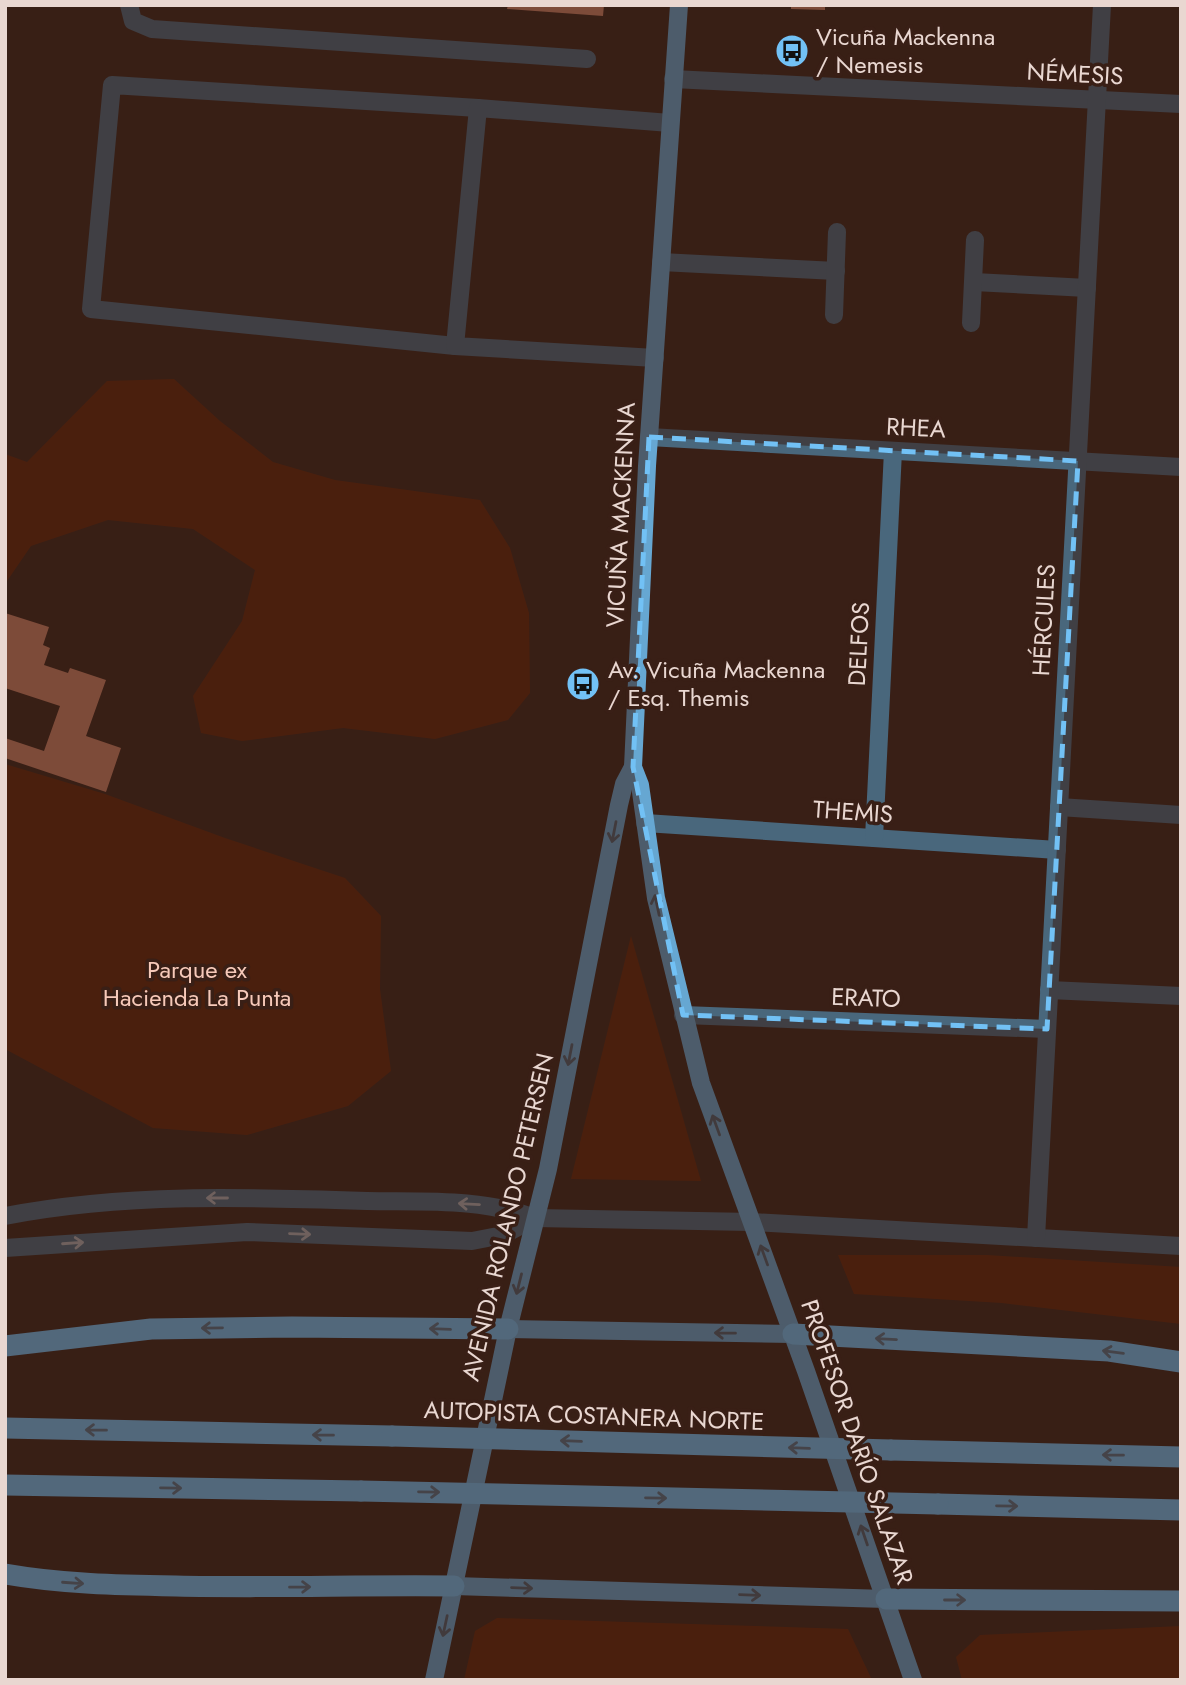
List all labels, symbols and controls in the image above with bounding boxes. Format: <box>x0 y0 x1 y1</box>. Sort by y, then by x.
place label: Vicuña Mackenna / Nemesis <box>816 19 995 82</box>
bus stop icon: Vicuña Mackenna / Nemesis <box>773 32 811 70</box>
street label: NÉMESIS <box>1026 53 1124 94</box>
street label: VICUÑA MACKENNA <box>597 401 644 629</box>
street label: RHEA <box>885 408 947 447</box>
street label: HÉRCULES <box>1023 563 1064 677</box>
street label: DELFOS <box>839 601 878 687</box>
place label: Av. Vicuña Mackenna / Esq. Themis <box>608 652 825 715</box>
bus stop icon: Av. Vicuña Mackenna / Esq. Themis <box>564 665 602 703</box>
street label: THEMIS <box>812 791 894 832</box>
one-way arrow <box>606 820 620 843</box>
one-way arrow <box>650 894 664 917</box>
park label: Parque ex Hacienda La Punta <box>103 952 291 1015</box>
street label: ERATO <box>831 979 901 1016</box>
one-way arrow <box>563 1043 576 1066</box>
street label: AVENIDA ROLANDO PETERSEN <box>453 1049 562 1384</box>
one-way arrow <box>709 1115 721 1137</box>
one-way arrow <box>206 1191 229 1205</box>
one-way arrow <box>458 1197 481 1210</box>
one-way arrow <box>289 1228 312 1241</box>
one-way arrow <box>62 1236 85 1249</box>
one-way arrow <box>757 1245 769 1267</box>
one-way arrow <box>512 1272 525 1295</box>
street label: PROFESOR DARÍO SALAZAR <box>792 1295 923 1589</box>
one-way arrow <box>201 1321 224 1335</box>
one-way arrow <box>428 1322 451 1335</box>
one-way arrow <box>713 1326 736 1339</box>
one-way arrow <box>875 1332 898 1345</box>
one-way arrow <box>1102 1346 1125 1359</box>
street label: AUTOPISTA COSTANERA NORTE <box>423 1392 765 1439</box>
one-way arrow <box>85 1423 108 1436</box>
one-way arrow <box>312 1428 335 1442</box>
one-way arrow <box>560 1435 583 1448</box>
one-way arrow <box>787 1441 810 1454</box>
one-way arrow <box>1101 1449 1124 1462</box>
one-way arrow <box>160 1481 183 1494</box>
one-way arrow <box>417 1486 440 1499</box>
one-way arrow <box>645 1491 668 1504</box>
one-way arrow <box>995 1499 1018 1513</box>
one-way arrow <box>857 1524 869 1546</box>
one-way arrow <box>61 1577 84 1590</box>
one-way arrow <box>288 1580 311 1593</box>
one-way arrow <box>511 1581 534 1595</box>
one-way arrow <box>738 1588 761 1602</box>
one-way arrow <box>943 1593 966 1607</box>
one-way arrow <box>438 1614 452 1637</box>

